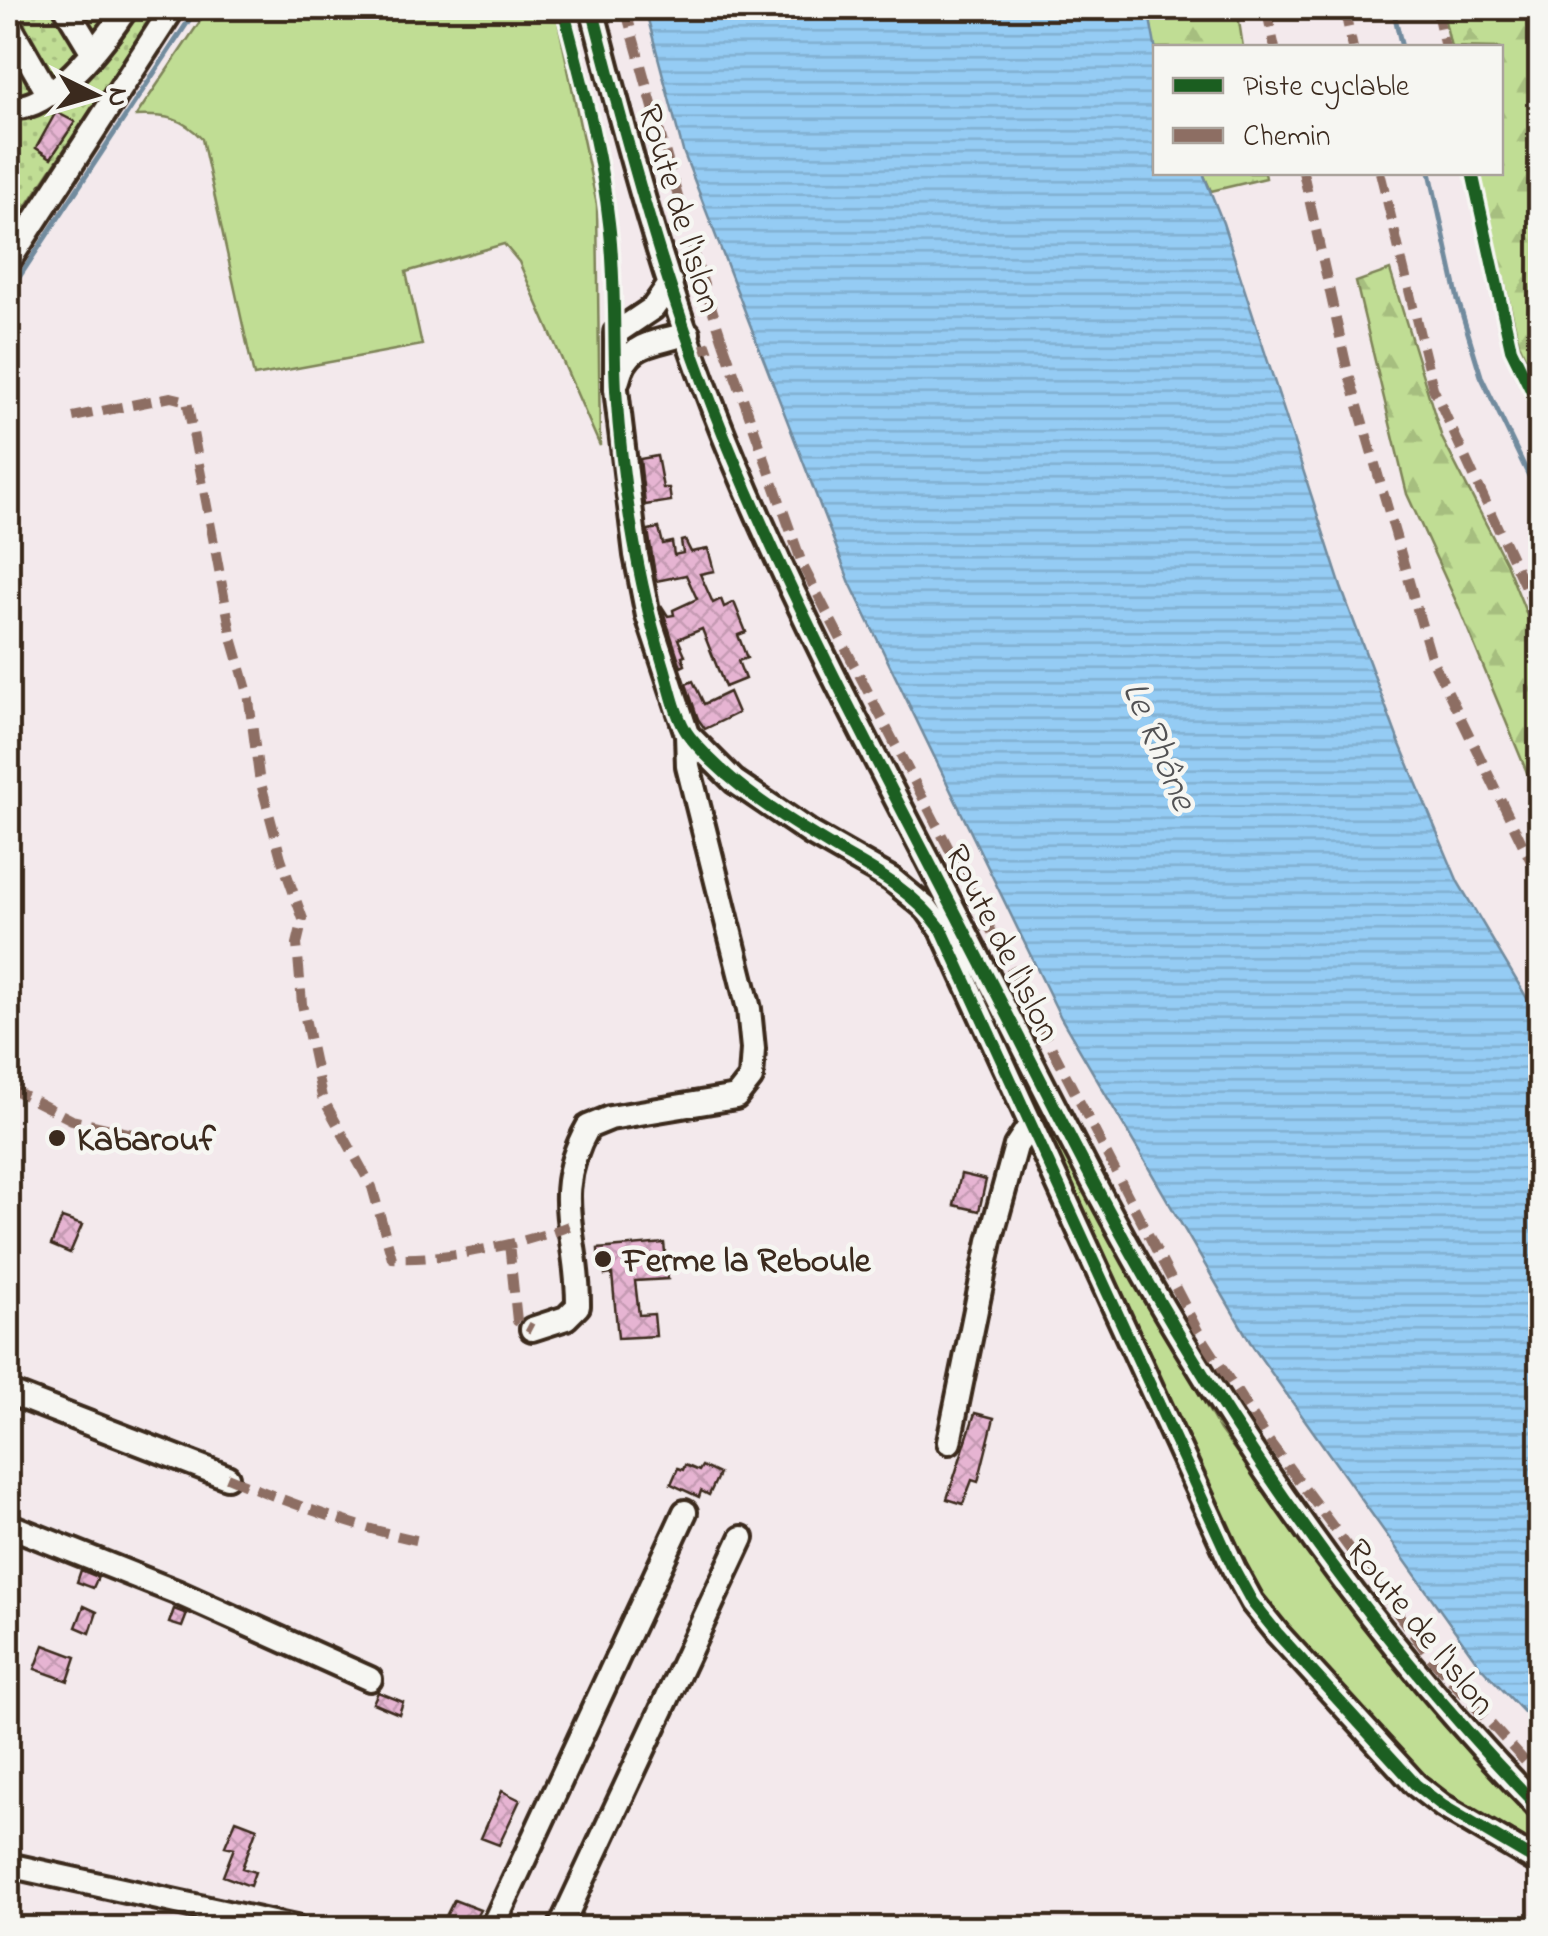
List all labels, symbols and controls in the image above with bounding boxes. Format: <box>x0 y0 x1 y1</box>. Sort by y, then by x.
north arrow <box>45 45 145 145</box>
legend <box>1153 45 1503 175</box>
text: Piste cyclable <box>1243 66 1410 110</box>
text: N <box>95 86 138 108</box>
street label: Route de l'Islon <box>622 99 733 319</box>
text: Chemin <box>1243 116 1331 160</box>
water label: Le Rhône <box>1105 673 1210 822</box>
street label: Route de l'Islon <box>929 836 1072 1051</box>
place label: Kabarouf <box>77 1116 216 1167</box>
marker: Kabarouf <box>46 1127 68 1149</box>
place label: Ferme la Reboule <box>621 1237 872 1288</box>
marker: Ferme la Reboule <box>592 1248 614 1270</box>
street label: Route de l'Islon <box>1332 1529 1507 1728</box>

